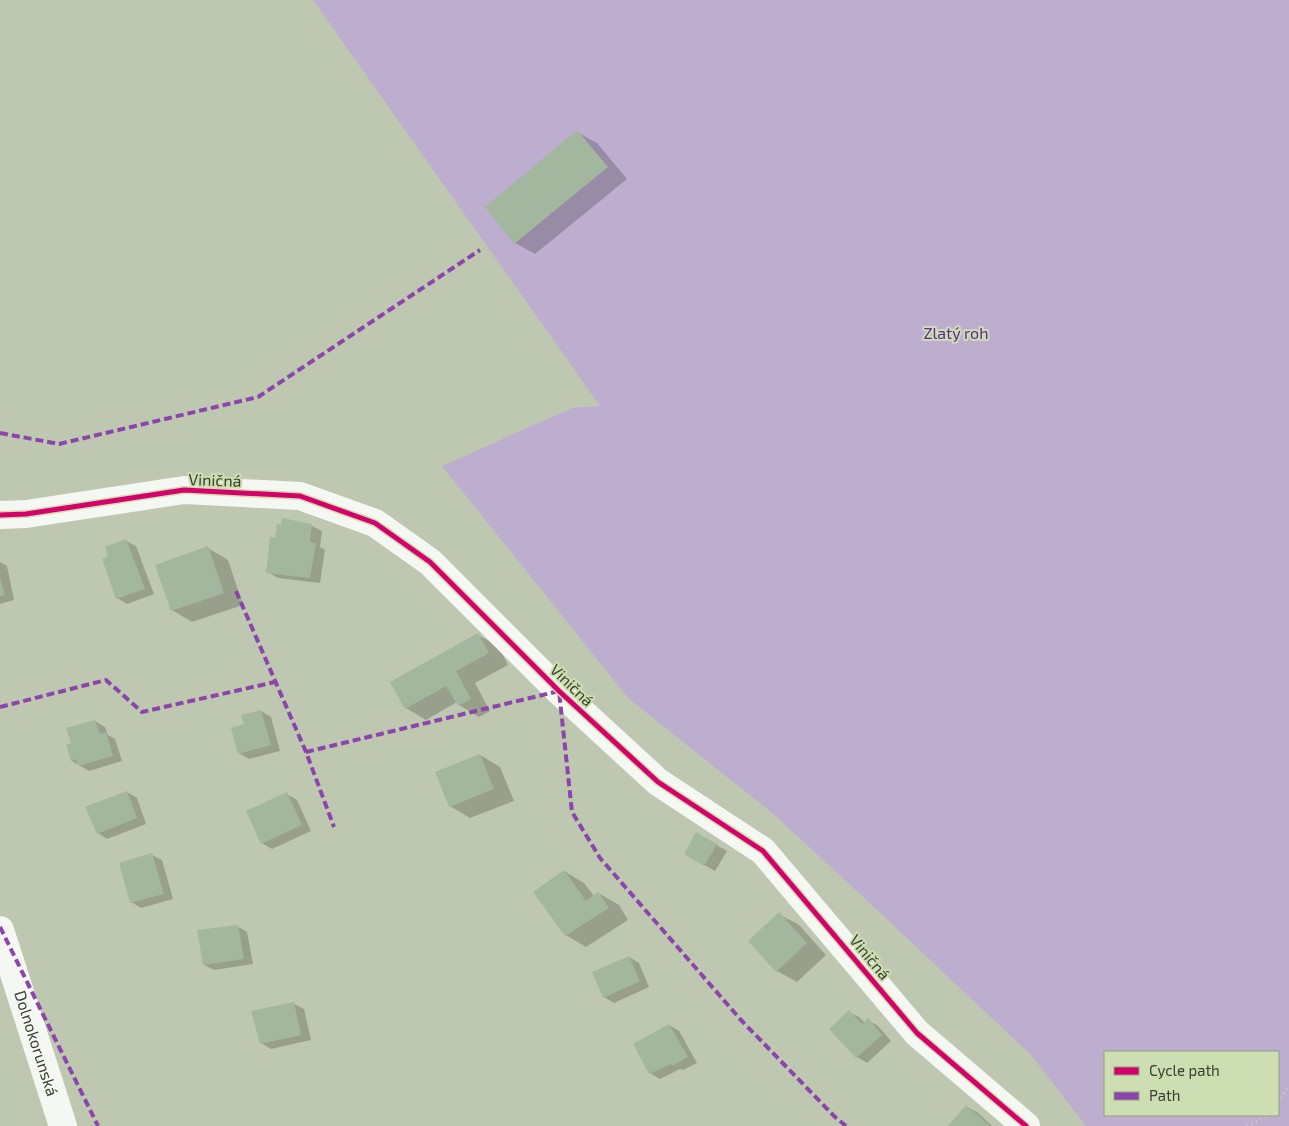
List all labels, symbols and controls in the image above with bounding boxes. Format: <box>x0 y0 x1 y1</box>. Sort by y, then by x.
park label: Zlatý roh <box>924 323 988 342</box>
street label: Viničná <box>188 469 242 490</box>
street label: Viničná <box>547 659 598 710</box>
street label: Viničná <box>846 930 895 983</box>
street label: Dolnokorunská <box>11 988 63 1098</box>
legend <box>1104 1051 1279 1116</box>
text: Cycle path <box>1149 1061 1220 1079</box>
text: Path <box>1149 1086 1180 1104</box>

